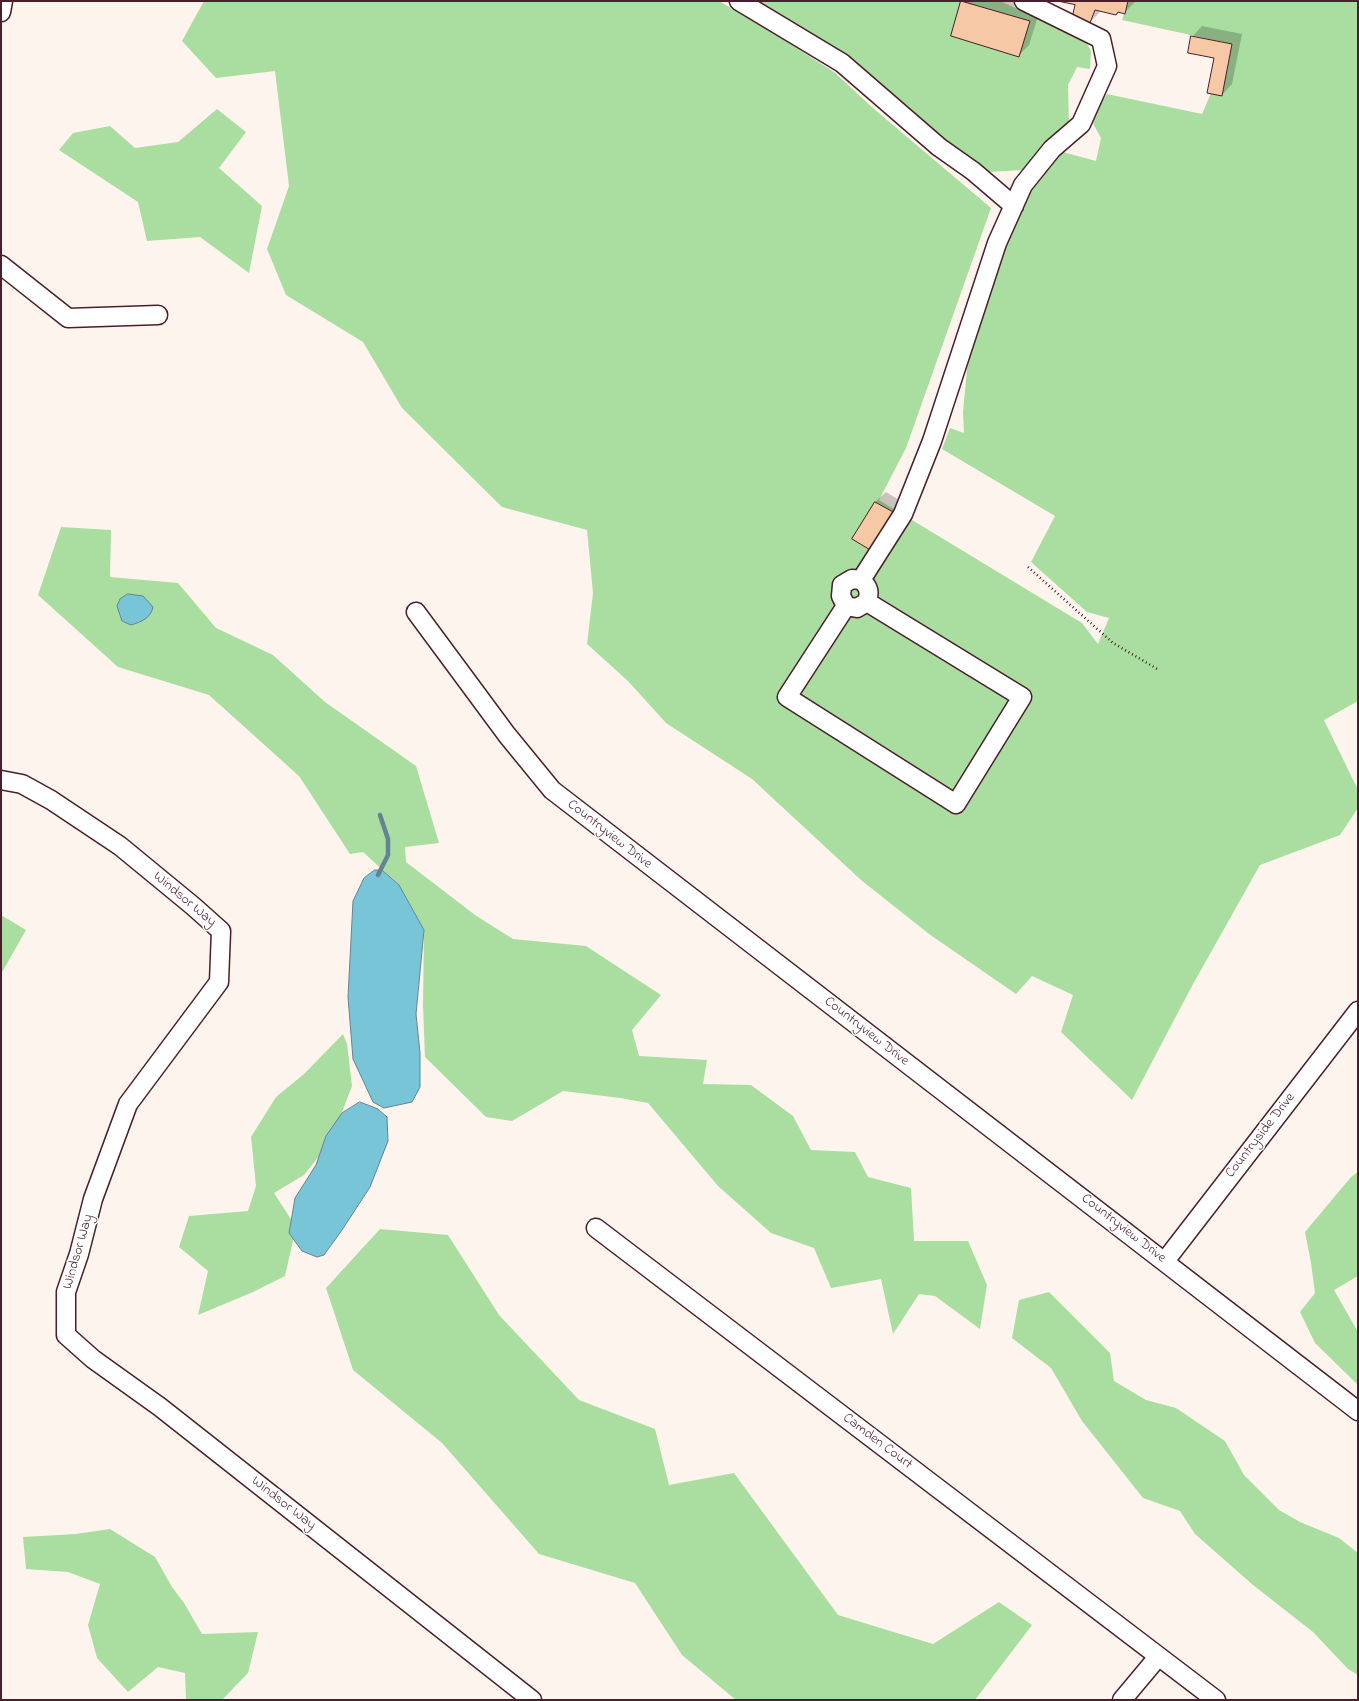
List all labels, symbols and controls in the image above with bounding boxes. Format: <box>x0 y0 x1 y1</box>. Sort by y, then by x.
street label: Countryview Drive <box>563 797 655 873</box>
street label: Windsor Way <box>149 869 219 931</box>
street label: Countryview Drive <box>820 994 912 1070</box>
street label: Countryside Drive <box>1223 1090 1299 1182</box>
street label: Countryview Drive <box>1077 1191 1169 1267</box>
street label: Windsor Way <box>60 1213 98 1291</box>
street label: Camden Court <box>839 1410 915 1474</box>
street label: Windsor Way <box>247 1474 319 1534</box>

